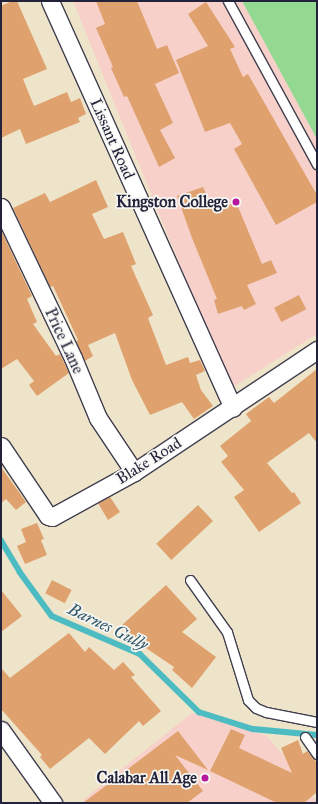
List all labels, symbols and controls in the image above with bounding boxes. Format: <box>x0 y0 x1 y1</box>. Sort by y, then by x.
street label: Lissant Road <box>86 96 138 182</box>
place label: Kingston College <box>116 192 228 212</box>
marker: Kingston College <box>231 197 241 207</box>
street label: Price Lane <box>40 305 88 377</box>
street label: Blake Road <box>113 433 185 489</box>
water label: Barnes Gully <box>65 599 151 655</box>
place label: Calabar All Age <box>97 768 197 788</box>
marker: Calabar All Age <box>200 773 210 783</box>

